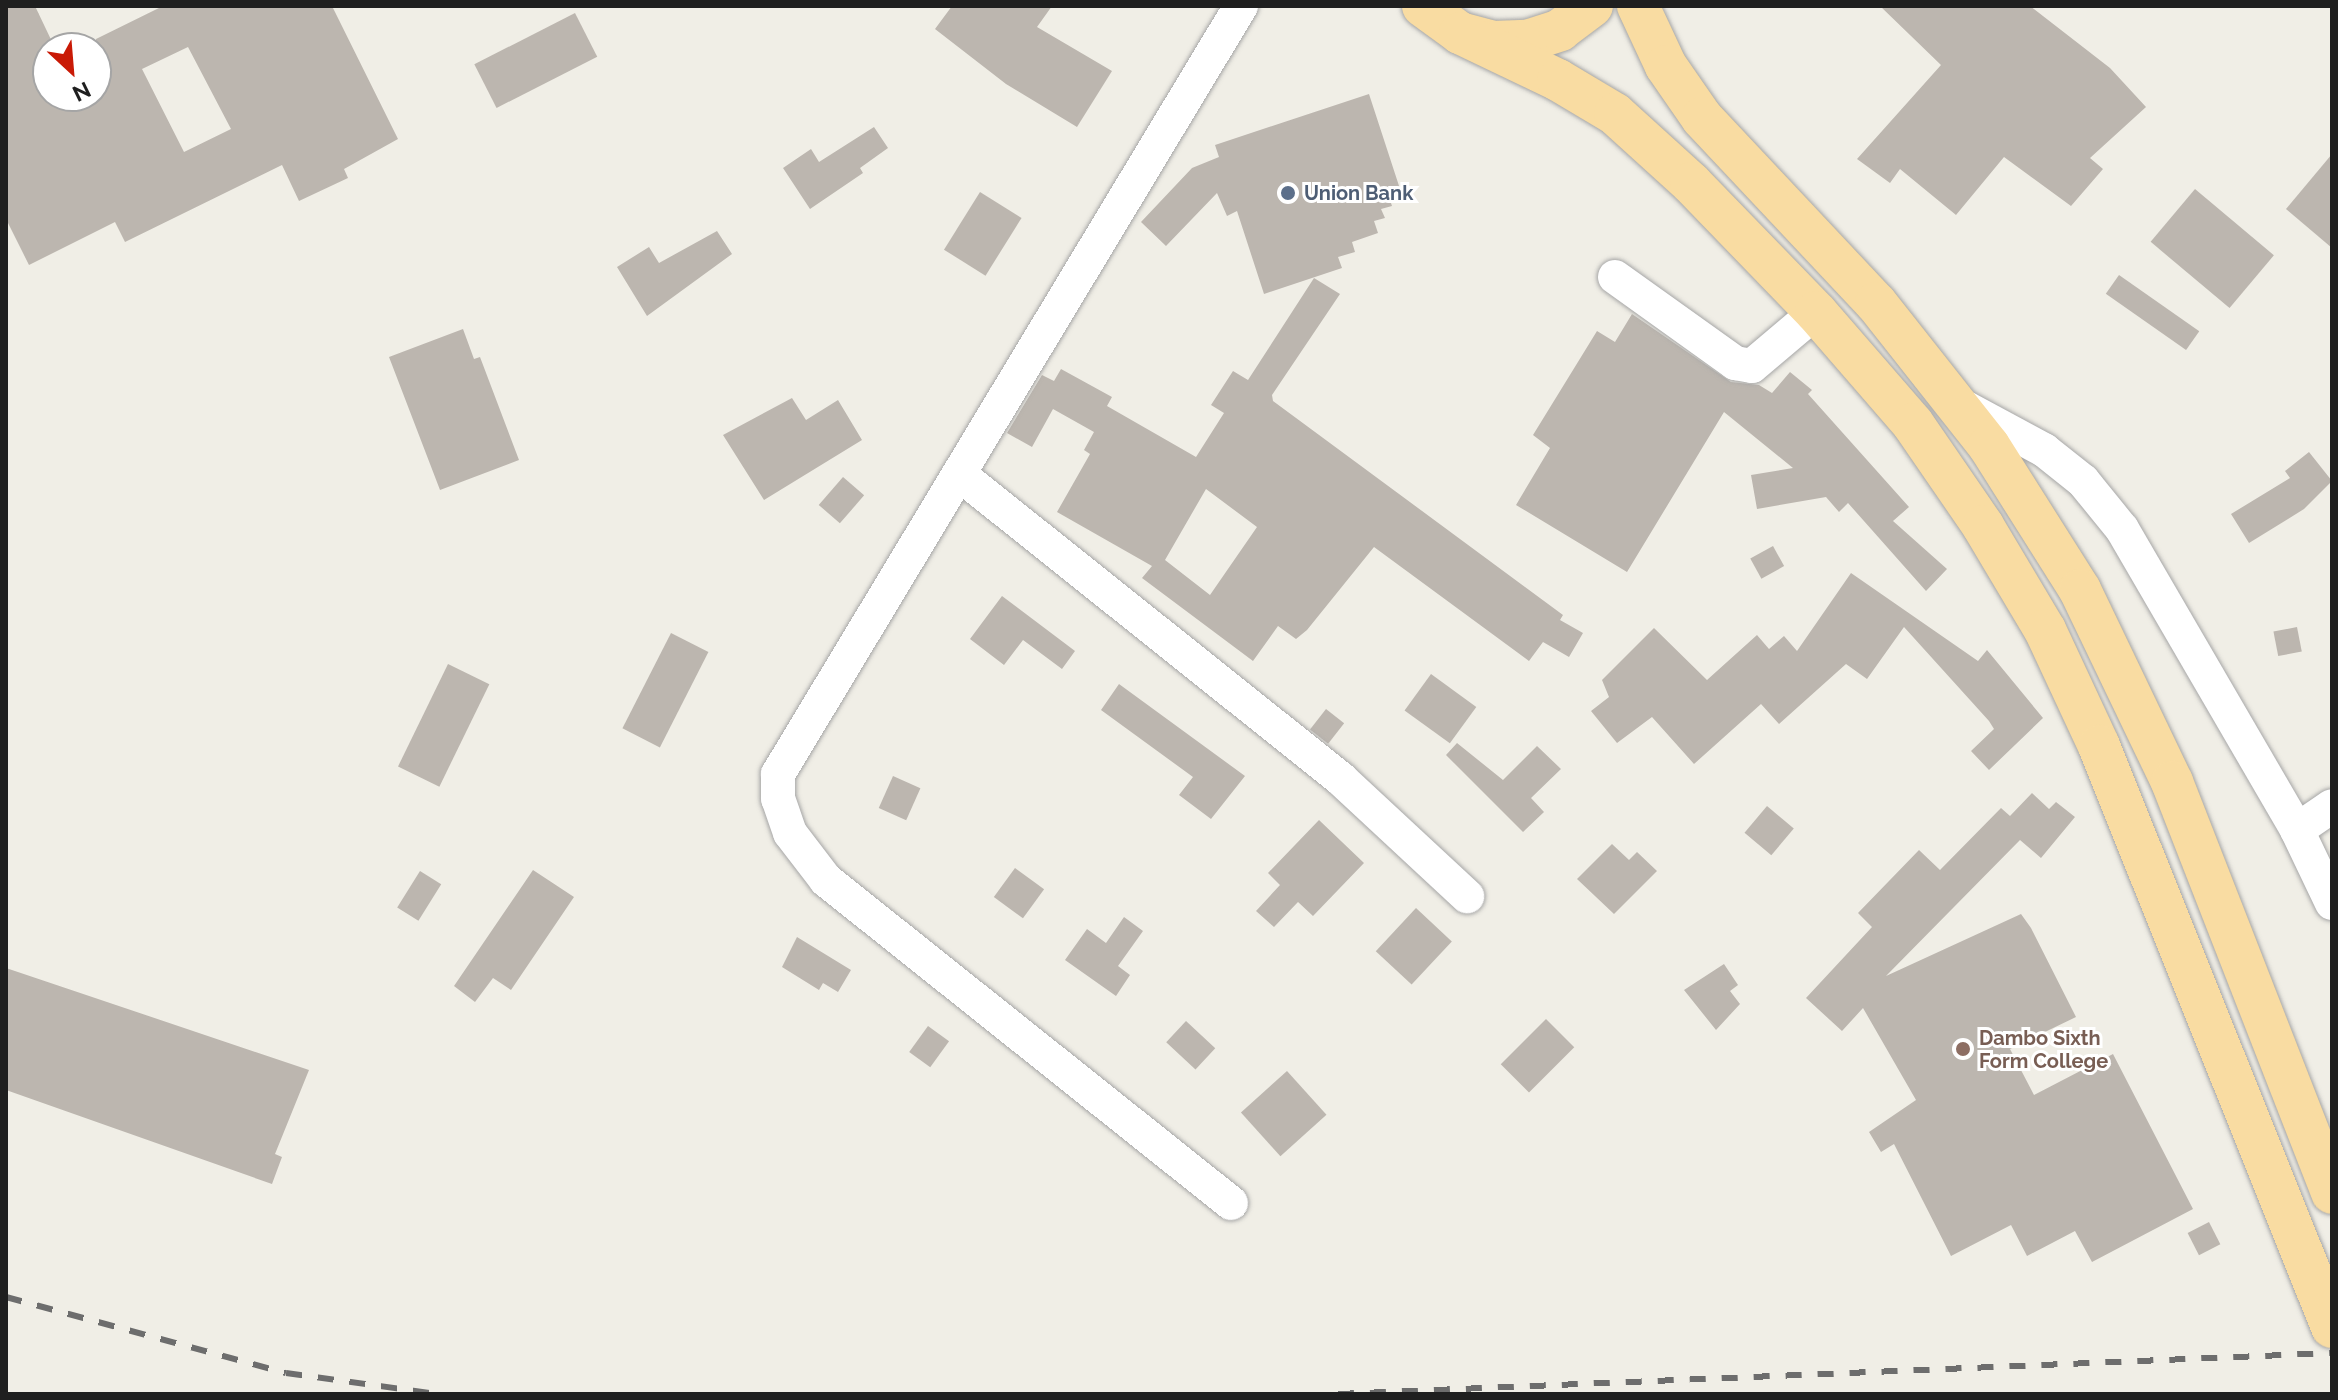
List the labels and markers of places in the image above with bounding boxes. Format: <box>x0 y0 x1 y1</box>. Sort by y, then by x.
place label: Union Bank <box>1304 181 1413 205</box>
marker: Union Bank <box>1279 184 1297 202</box>
place label: Dambo Sixth Form College <box>1979 1026 2108 1073</box>
marker: Dambo Sixth Form College <box>1954 1040 1972 1058</box>

